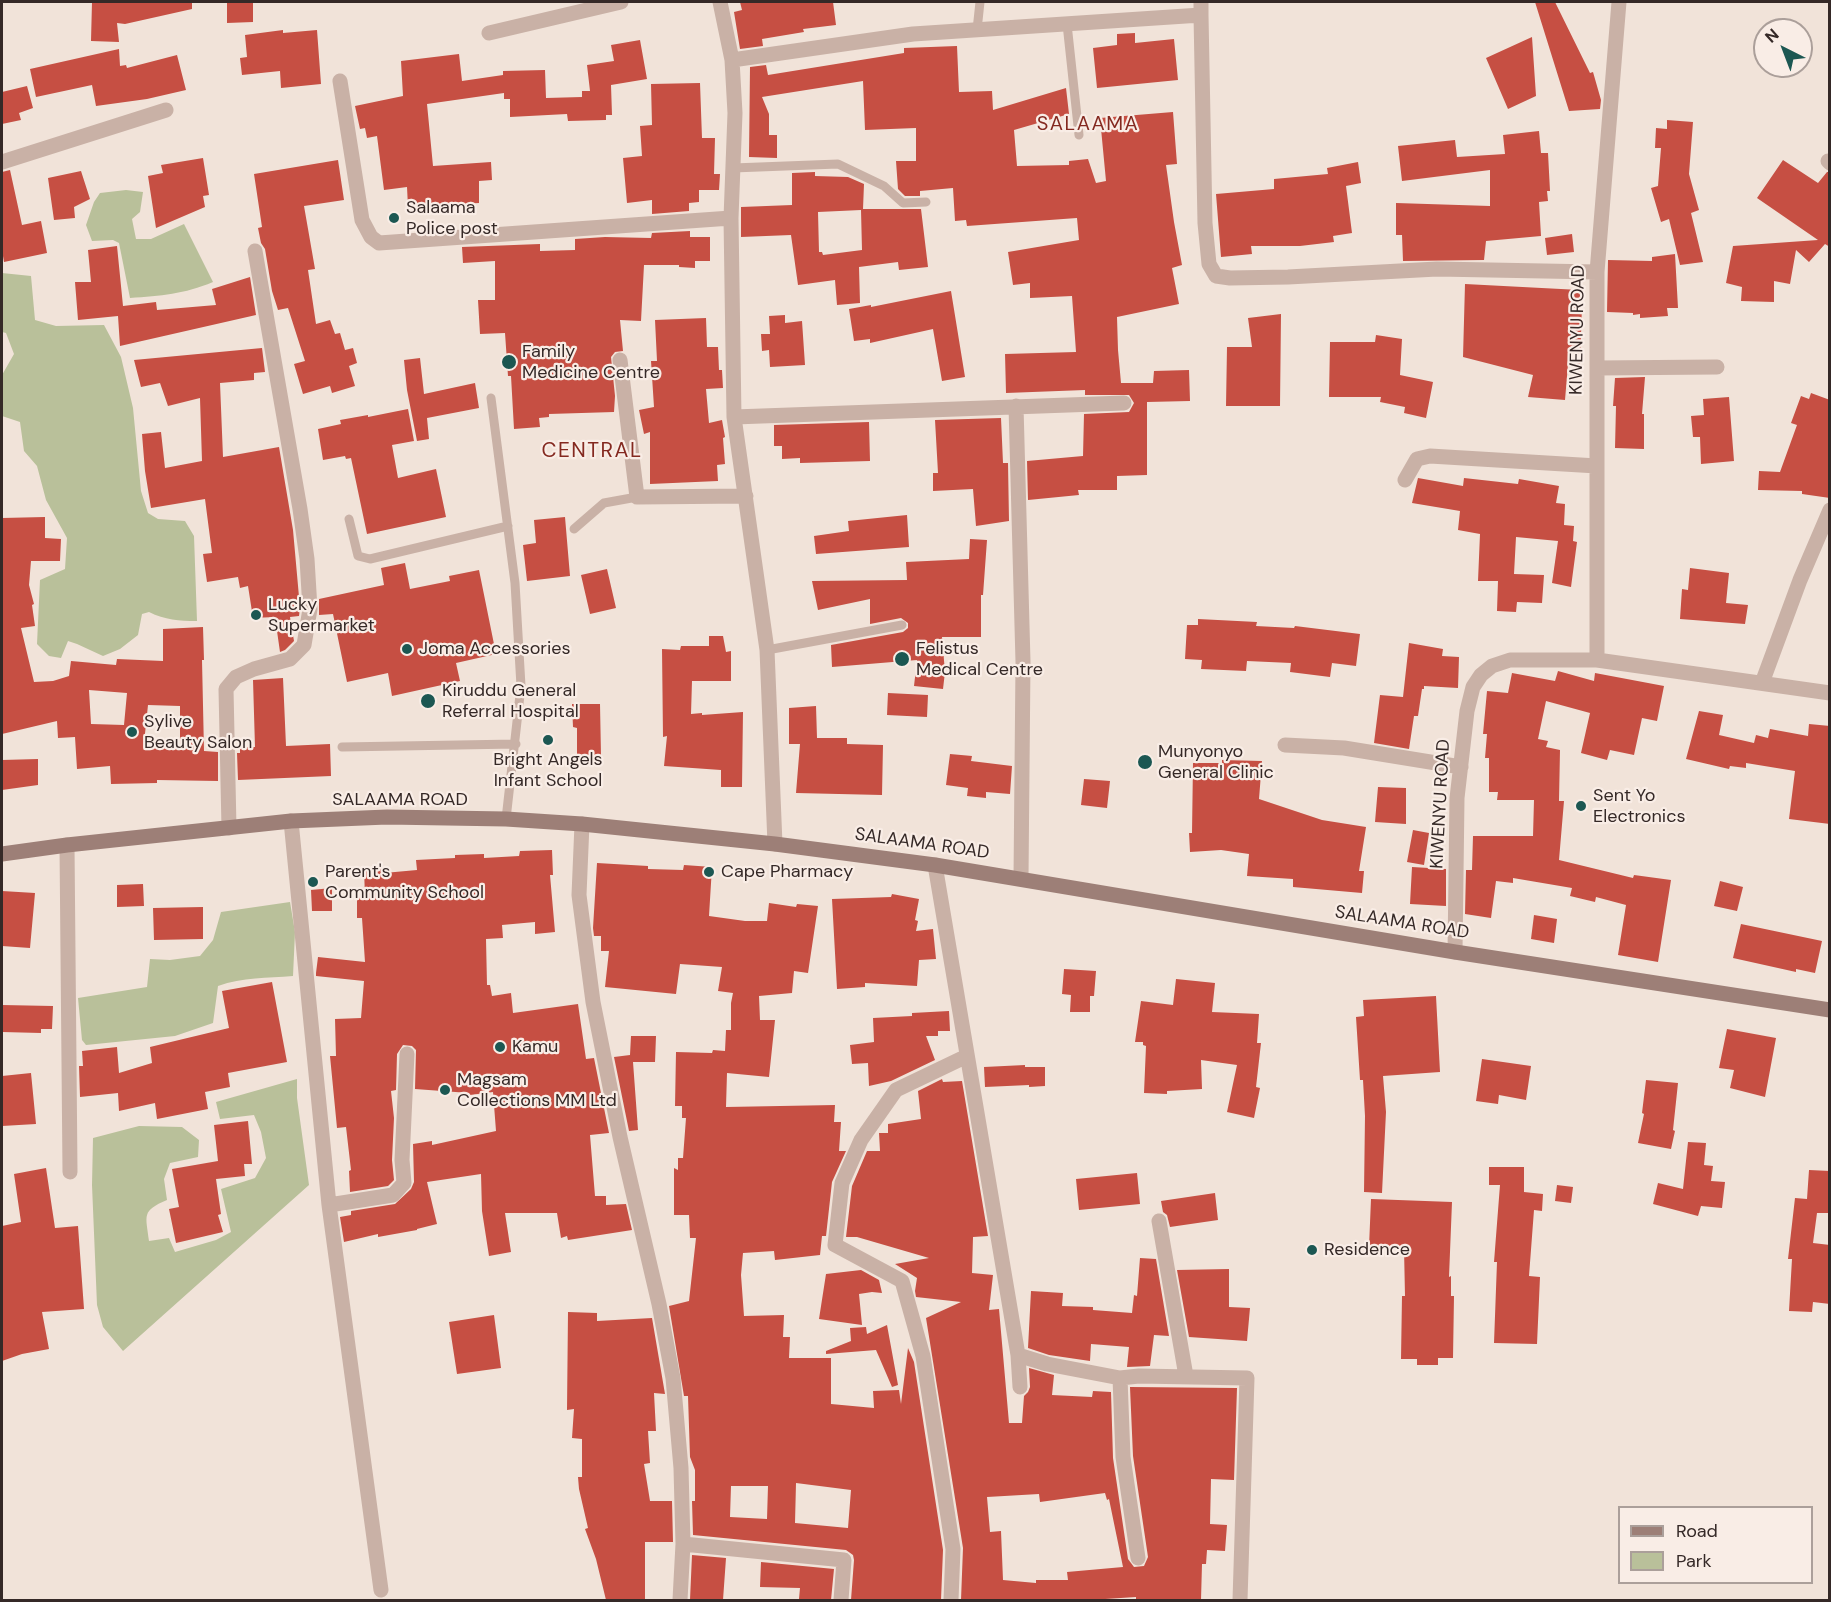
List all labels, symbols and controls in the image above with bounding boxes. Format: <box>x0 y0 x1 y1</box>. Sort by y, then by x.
north arrow <box>1753 18 1813 78</box>
text: N <box>1761 24 1783 47</box>
district label: SALAAMA <box>1037 113 1139 137</box>
place label: Salaama Police post <box>406 197 498 240</box>
marker: Salaama Police post <box>387 211 401 225</box>
street label: KIWENYU ROAD <box>1566 265 1590 395</box>
place label: Family Medicine Centre <box>522 341 660 384</box>
marker: Family Medicine Centre <box>500 353 518 371</box>
district label: CENTRAL <box>541 438 643 464</box>
place label: Lucky Supermarket <box>268 594 375 636</box>
marker: Lucky Supermarket <box>249 608 263 622</box>
place label: Joma Accessories <box>419 638 571 660</box>
place label: Felistus Medical Centre <box>916 638 1043 680</box>
marker: Joma Accessories <box>400 642 414 656</box>
marker: Felistus Medical Centre <box>893 650 911 668</box>
place label: Kiruddu General Referral Hospital <box>442 680 579 722</box>
marker: Kiruddu General Referral Hospital <box>419 692 437 710</box>
place label: Sylive Beauty Salon <box>144 711 252 754</box>
marker: Sylive Beauty Salon <box>125 725 139 739</box>
marker: Bright Angels Infant School <box>541 733 555 747</box>
street label: KIWENYU ROAD <box>1427 739 1455 869</box>
place label: Munyonyo General Clinic <box>1158 741 1274 783</box>
place label: Bright Angels Infant School <box>493 749 603 792</box>
marker: Munyonyo General Clinic <box>1136 753 1154 771</box>
place label: Sent Yo Electronics <box>1593 785 1685 828</box>
street label: SALAAMA ROAD <box>332 789 468 811</box>
marker: Sent Yo Electronics <box>1574 799 1588 813</box>
street label: SALAAMA ROAD <box>853 824 991 864</box>
place label: Parent's Community School <box>325 861 484 904</box>
place label: Cape Pharmacy <box>721 861 853 883</box>
marker: Cape Pharmacy <box>702 865 716 879</box>
marker: Parent's Community School <box>306 875 320 889</box>
street label: SALAAMA ROAD <box>1333 902 1471 944</box>
place label: Kamu <box>512 1036 558 1058</box>
marker: Kamu <box>493 1040 507 1054</box>
place label: Magsam Collections MM Ltd <box>457 1069 617 1112</box>
marker: Magsam Collections MM Ltd <box>438 1083 452 1097</box>
place label: Residence <box>1324 1239 1410 1261</box>
marker: Residence <box>1305 1243 1319 1257</box>
legend <box>1618 1506 1813 1584</box>
text: Road <box>1676 1519 1718 1543</box>
text: Park <box>1676 1549 1712 1573</box>

